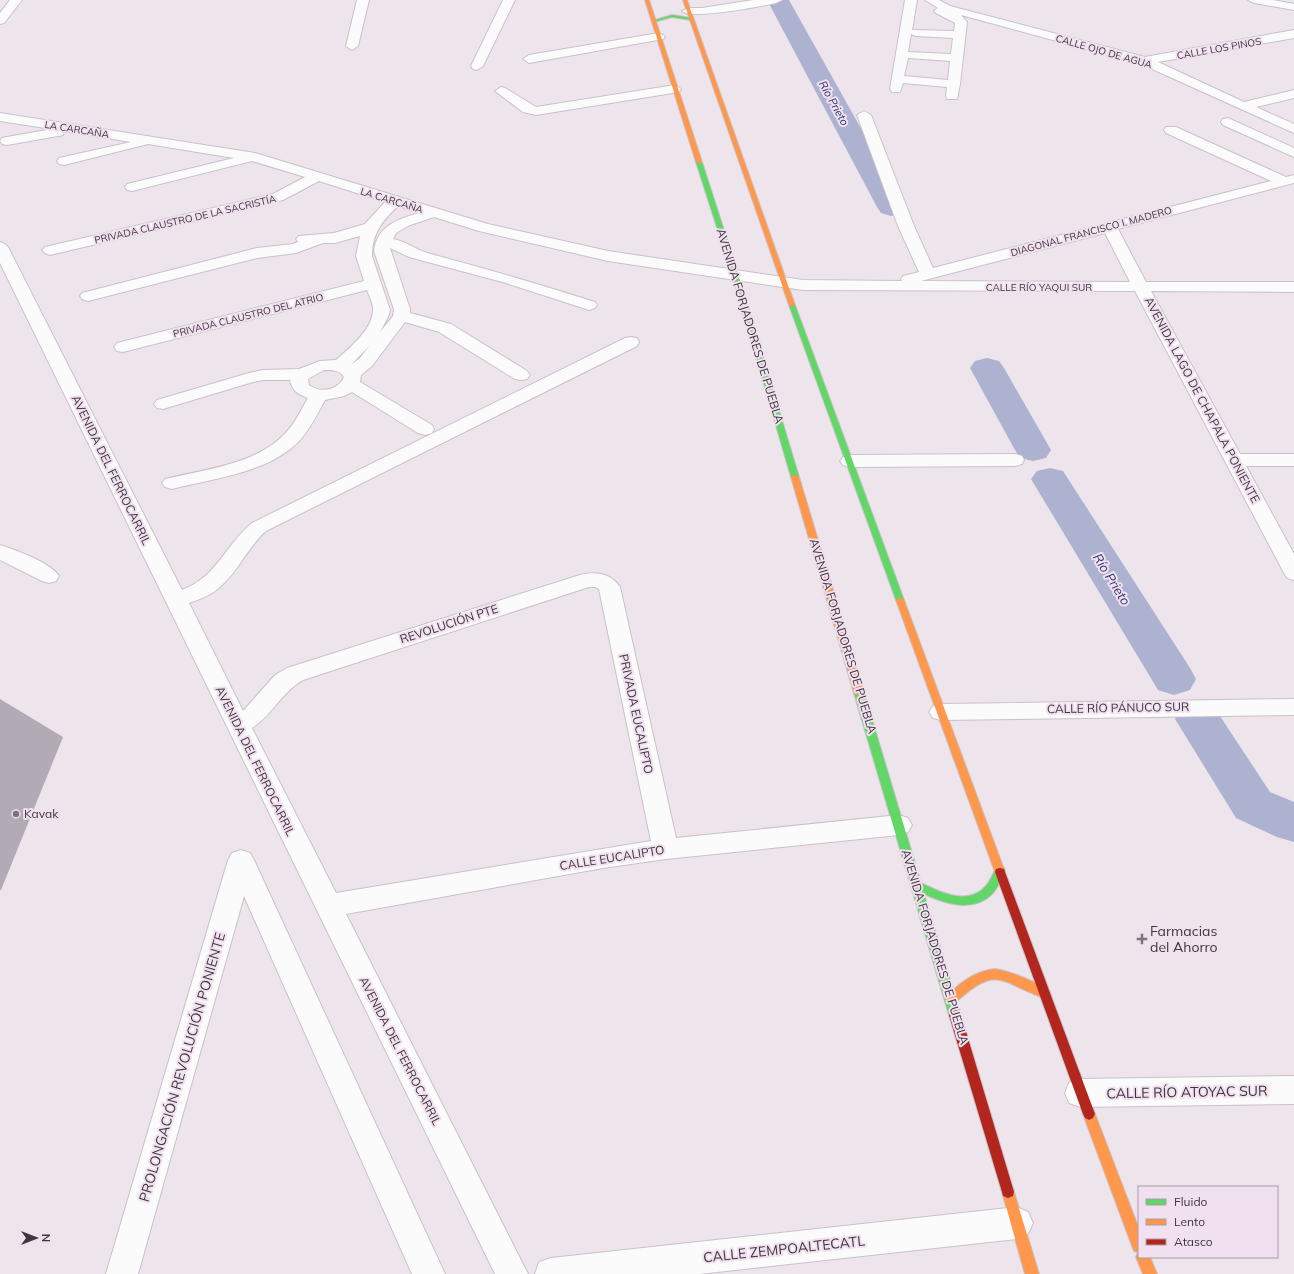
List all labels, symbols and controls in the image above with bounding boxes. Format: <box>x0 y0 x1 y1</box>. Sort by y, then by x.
street label: CALLE OJO DE AGUA <box>1054 32 1154 72</box>
street label: CALLE LOS PINOS <box>1176 35 1262 62</box>
water label: Río Prieto <box>816 78 852 128</box>
street label: LA CARCAÑA <box>44 118 111 141</box>
street label: LA CARCAÑA <box>359 185 425 216</box>
street label: PRIVADA CLAUSTRO DE LA SACRISTÍA <box>93 192 278 247</box>
street label: DIAGONAL FRANCISCO I. MADERO <box>1009 204 1173 259</box>
street label: AVENIDA FORJADORES DE PUEBLA <box>714 226 787 426</box>
street label: CALLE RÍO YAQUI SUR <box>986 281 1092 294</box>
street label: PRIVADA CLAUSTRO DEL ATRIO <box>172 290 325 340</box>
street label: AVENIDA LAGO DE CHAPALA PONIENTE <box>1142 294 1263 505</box>
street label: AVENIDA DEL FERROCARRIL <box>69 392 155 548</box>
street label: AVENIDA FORJADORES DE PUEBLA <box>807 536 880 736</box>
water label: Río Prieto <box>1090 550 1134 608</box>
street label: REVOLUCIÓN PTE <box>398 601 500 646</box>
street label: PRIVADA EUCALIPTO <box>616 652 657 775</box>
street label: AVENIDA DEL FERROCARRIL <box>213 683 299 839</box>
street label: CALLE RÍO PÁNUCO SUR <box>1047 699 1189 716</box>
place label: Kavak <box>24 806 59 821</box>
marker: Kavak <box>11 809 21 819</box>
street label: CALLE EUCALIPTO <box>558 842 665 873</box>
street label: AVENIDA FORJADORES DE PUEBLA <box>899 847 972 1047</box>
place label: Farmacias del Ahorro <box>1150 922 1218 956</box>
street label: PROLONGACIÓN REVOLUCIÓN PONIENTE <box>135 930 229 1204</box>
marker: Farmacias del Ahorro <box>1137 934 1147 944</box>
street label: AVENIDA DEL FERROCARRIL <box>356 974 445 1128</box>
street label: CALLE RÍO ATOYAC SUR <box>1106 1082 1268 1102</box>
legend <box>1138 1186 1278 1258</box>
text: Fluido <box>1174 1194 1208 1209</box>
text: Lento <box>1174 1214 1205 1229</box>
north arrow <box>16 1218 56 1258</box>
street label: CALLE ZEMPOALTECATL <box>702 1232 866 1266</box>
text: N <box>39 1234 53 1242</box>
text: Atasco <box>1174 1234 1213 1249</box>

